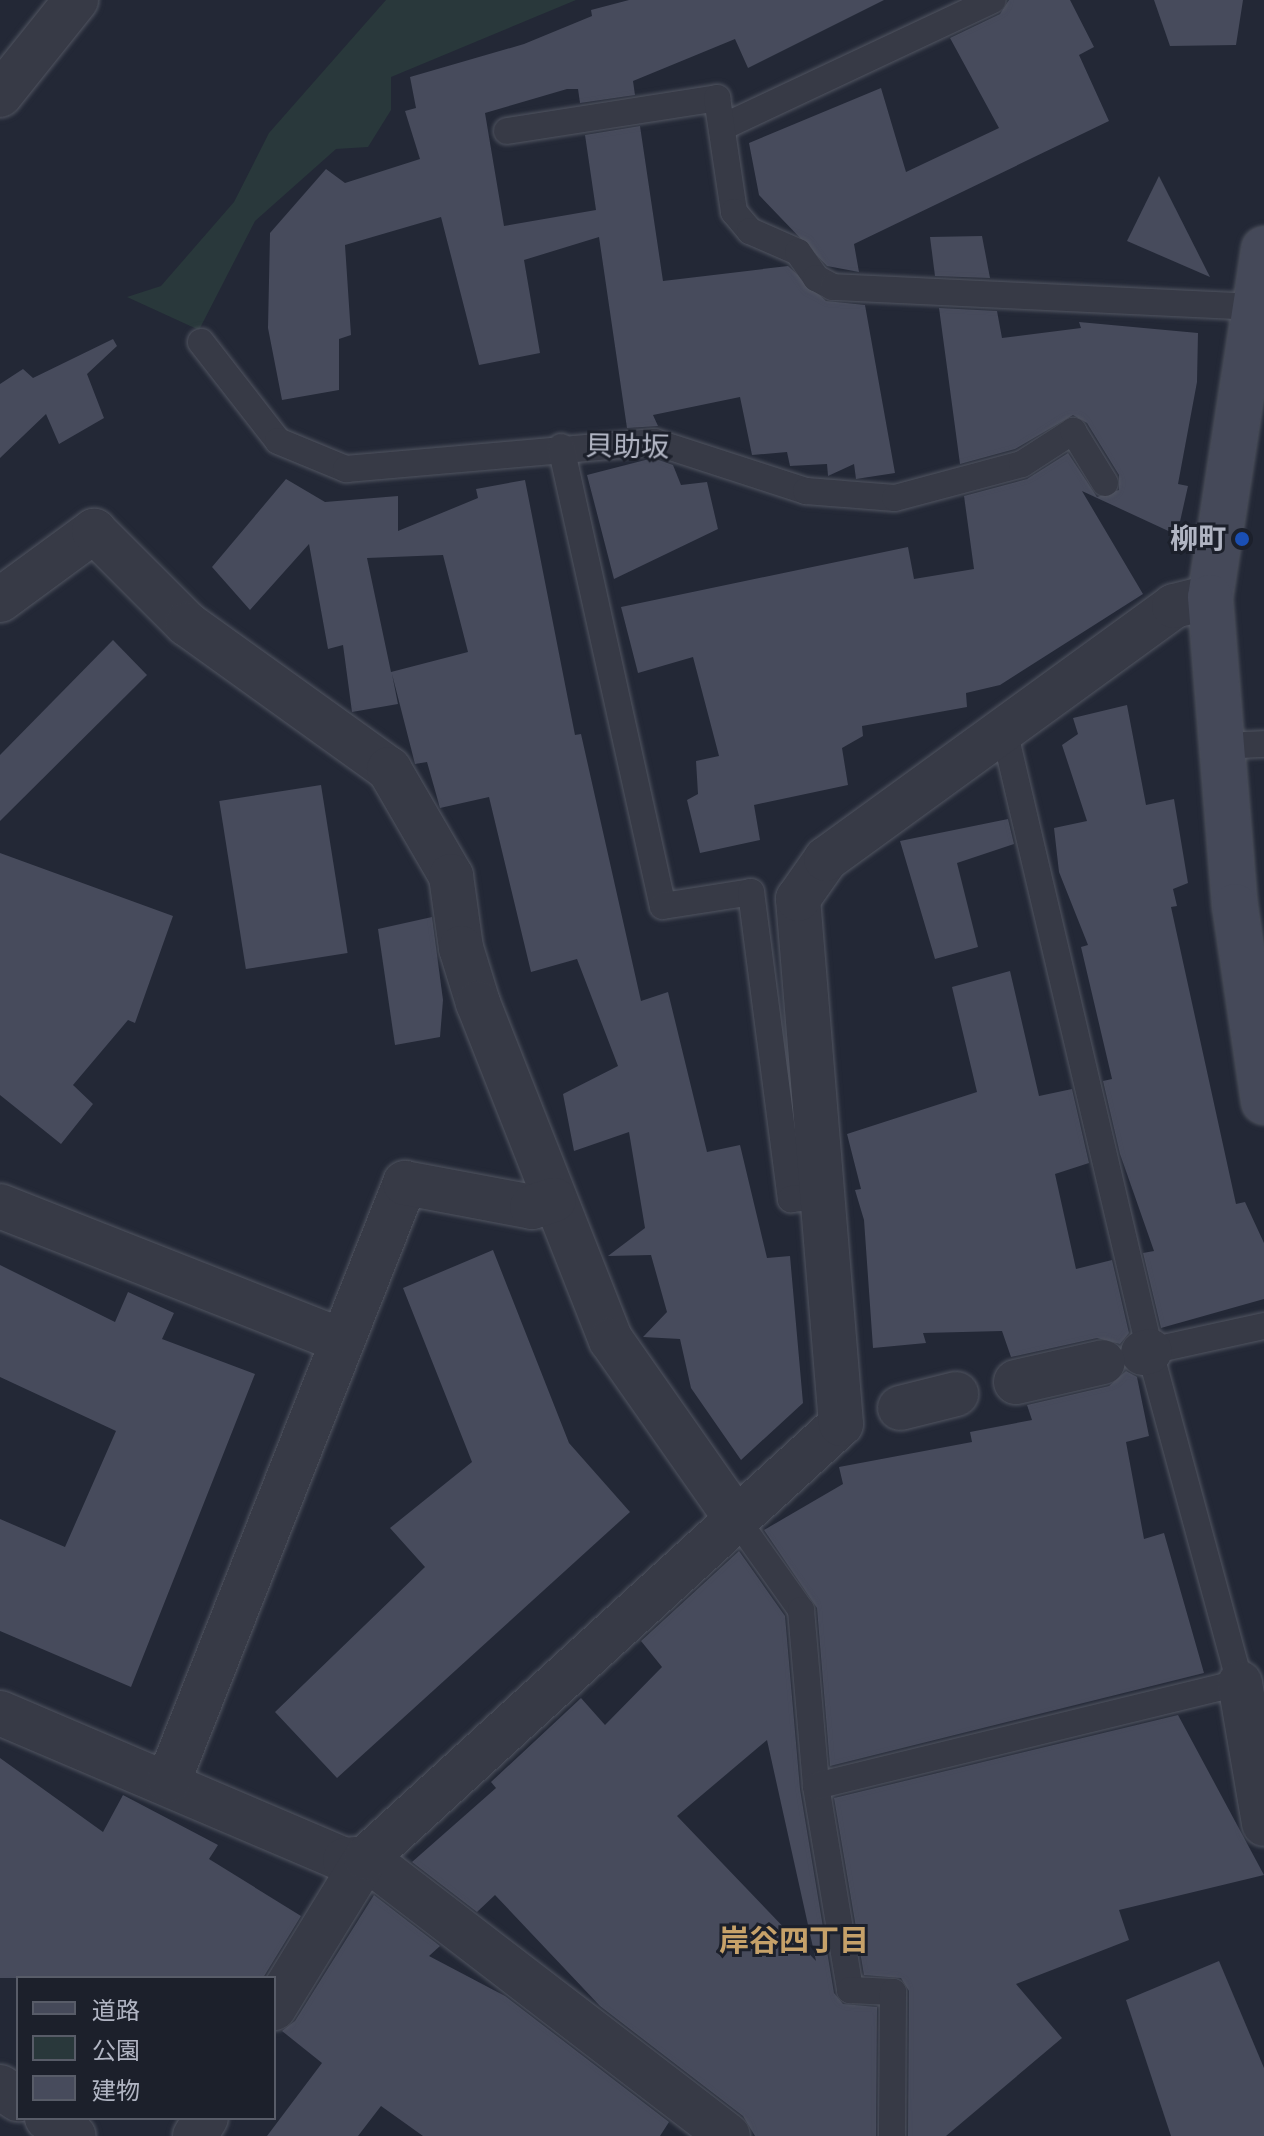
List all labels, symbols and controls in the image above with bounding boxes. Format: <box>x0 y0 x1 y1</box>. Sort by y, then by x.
street label: 貝助坂 <box>585 429 669 465</box>
place label: 柳町 <box>1170 522 1226 556</box>
marker: 柳町 <box>1233 530 1251 548</box>
district label: 岸谷四丁目 <box>719 1923 869 1959</box>
legend <box>16 1976 276 2120</box>
text: 道路 <box>92 1997 140 2025</box>
text: 公園 <box>92 2037 140 2065</box>
text: 建物 <box>92 2077 140 2105</box>

